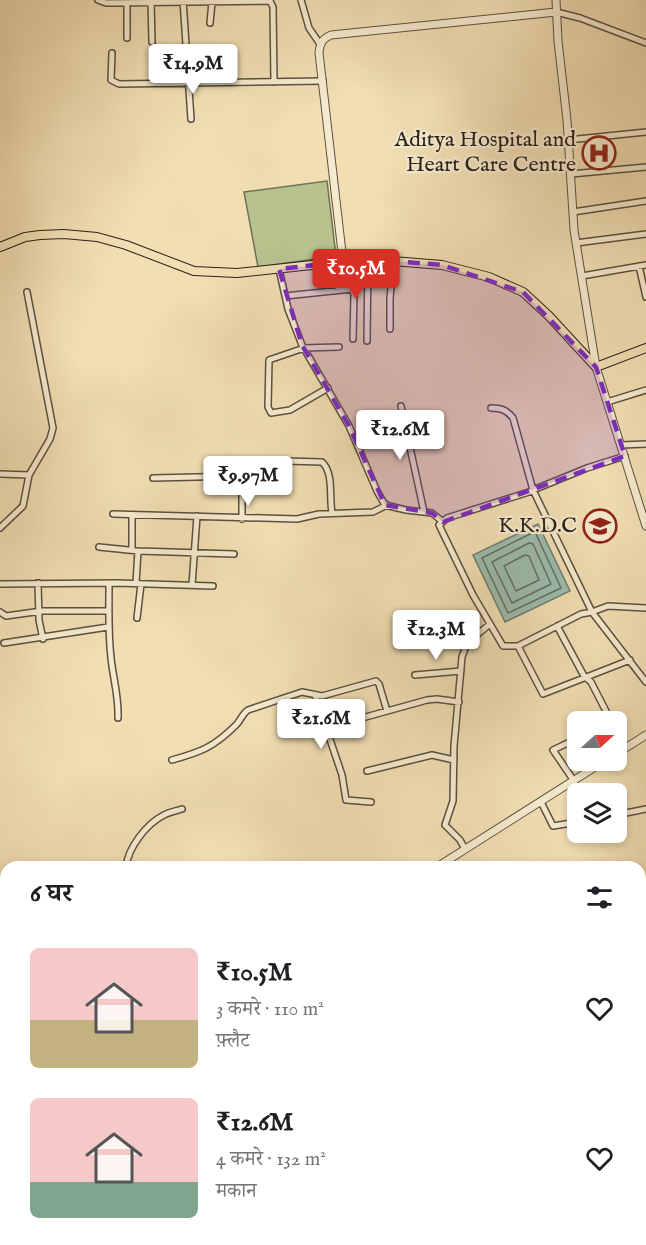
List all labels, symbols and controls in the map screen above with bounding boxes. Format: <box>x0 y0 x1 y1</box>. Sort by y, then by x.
pin: ₹14.9M <box>144 44 242 95</box>
text: ₹14.9M <box>163 51 223 76</box>
place label: Aditya Hospital and Heart Care Centre <box>393 126 576 179</box>
hospital icon: Aditya Hospital and Heart Care Centre <box>581 135 617 171</box>
pin: ₹10.5M <box>307 249 405 300</box>
text: ₹10.5M <box>327 256 385 281</box>
pin: ₹12.6M <box>351 410 449 461</box>
text: ₹12.6M <box>370 417 430 442</box>
pin: ₹9.97M <box>199 456 297 507</box>
text: ₹9.97M <box>217 463 279 488</box>
school or university icon: K.K.D.C <box>582 508 618 544</box>
place label: K.K.D.C <box>498 512 577 540</box>
pin: ₹12.3M <box>387 610 485 661</box>
text: ₹12.3M <box>407 617 465 642</box>
pin: ₹21.6M <box>272 699 370 750</box>
text: ₹21.6M <box>291 706 351 731</box>
north arrow <box>567 711 627 771</box>
map controls <box>567 711 627 843</box>
button: layers <box>567 783 627 843</box>
text: 6 घर <box>30 877 72 910</box>
icon: filters <box>583 881 616 914</box>
text: ₹10.5M <box>216 956 292 989</box>
icon: home <box>78 972 150 1044</box>
icon: heart <box>583 992 616 1025</box>
text: 3 कमरे · 110 m² <box>216 997 324 1022</box>
text: फ़्लैट <box>216 1029 249 1054</box>
text: ₹12.6M <box>216 1106 294 1139</box>
icon: home <box>78 1122 150 1194</box>
icon: heart <box>583 1142 616 1175</box>
text: 4 कमरे · 132 m² <box>216 1147 326 1172</box>
text: मकान <box>216 1179 257 1204</box>

